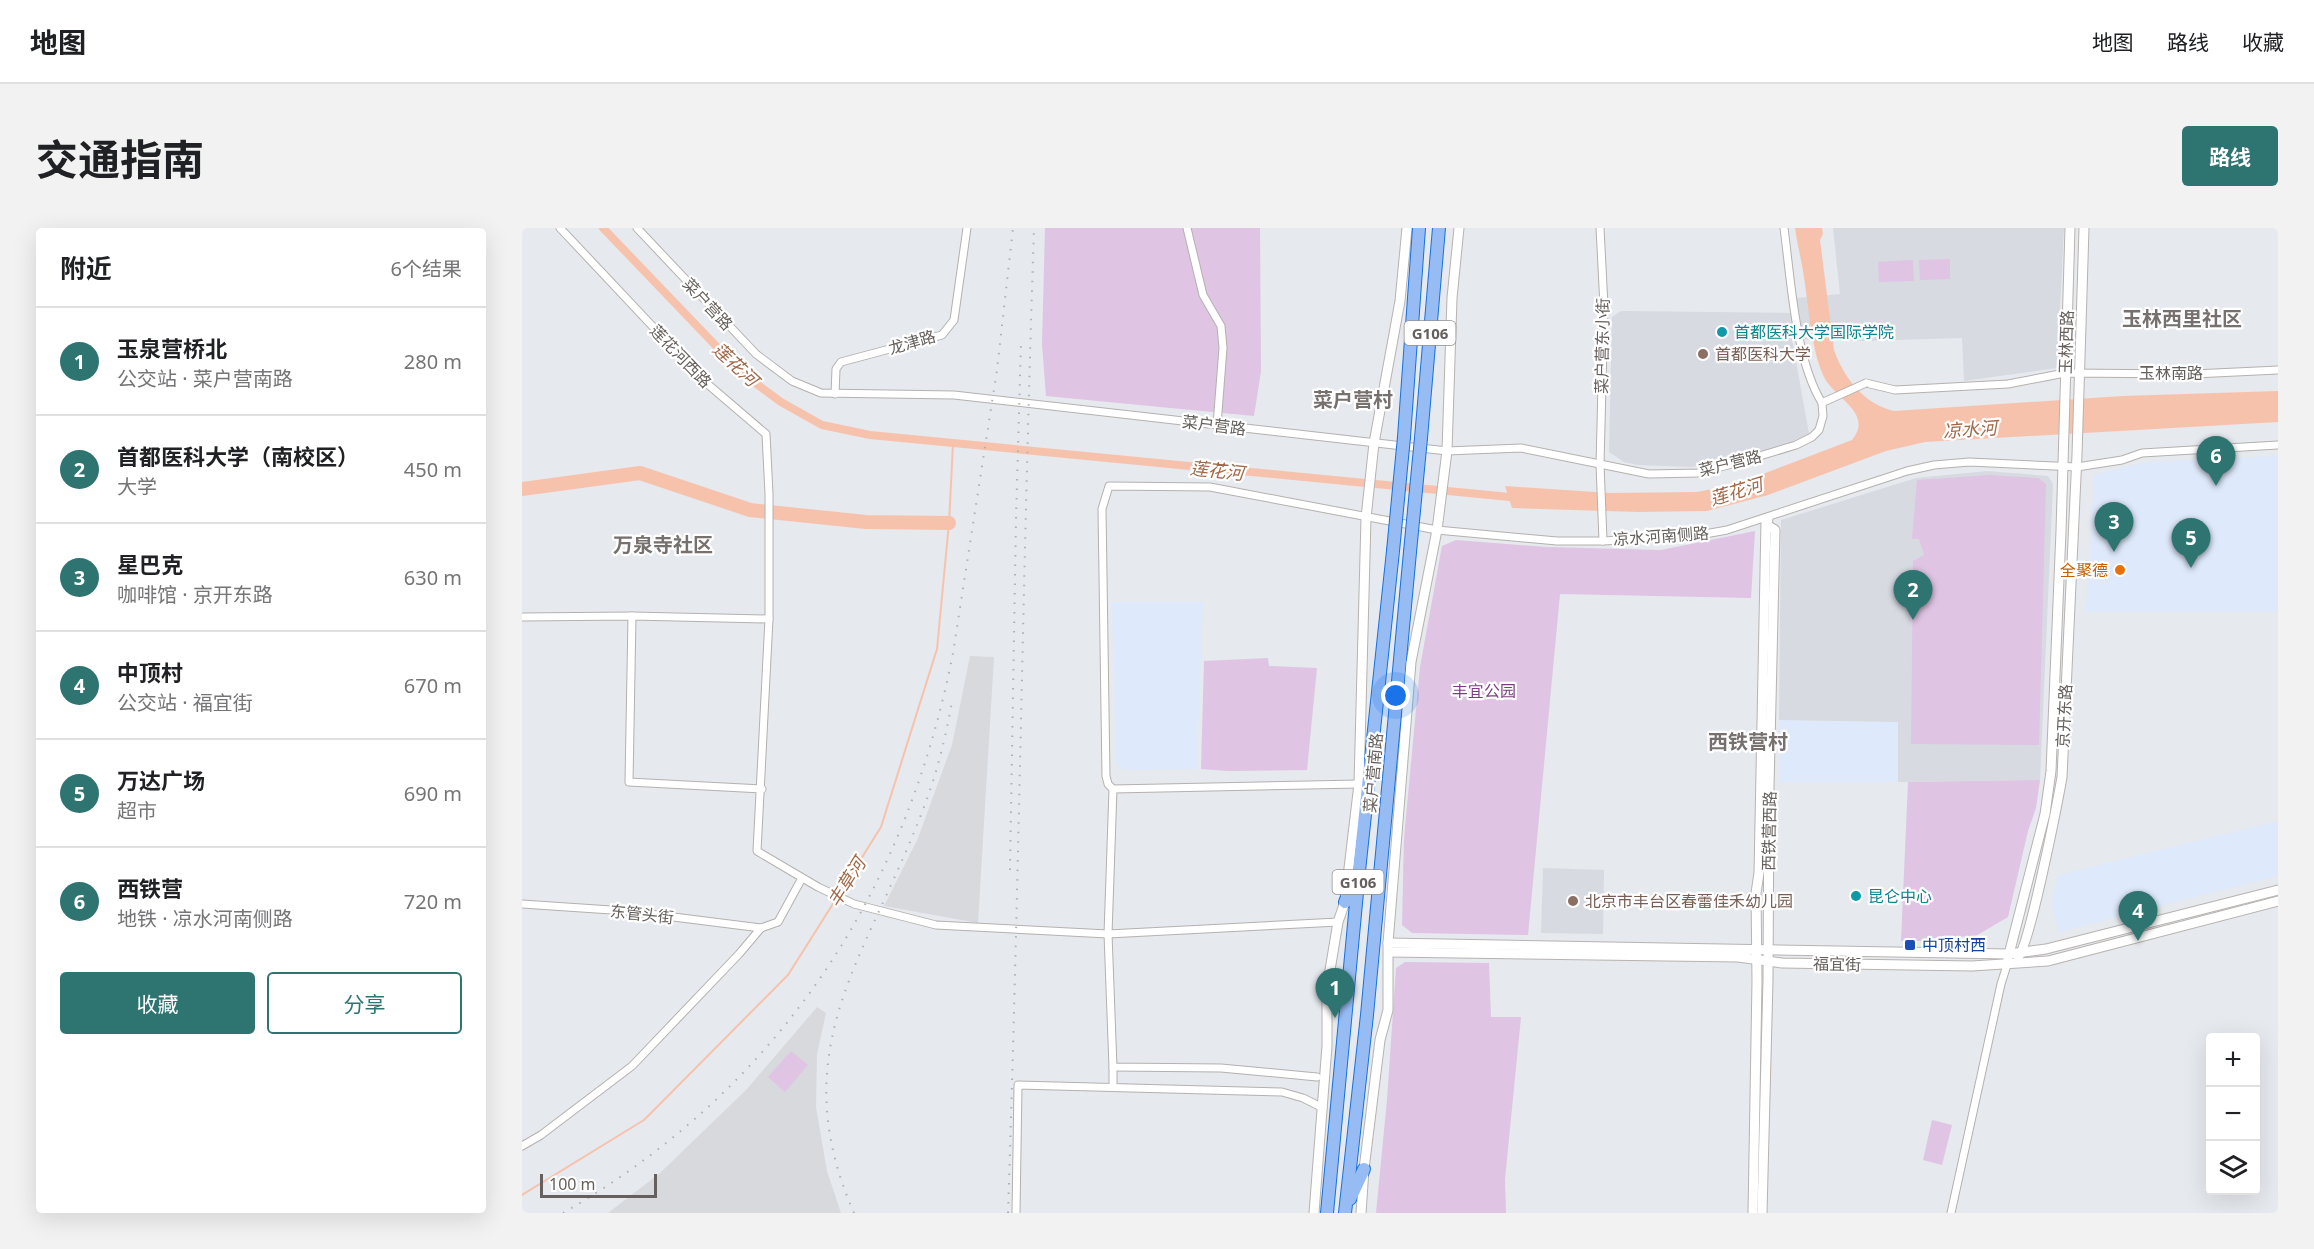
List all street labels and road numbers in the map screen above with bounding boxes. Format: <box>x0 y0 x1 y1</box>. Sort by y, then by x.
street label: 菜户营路 <box>678 273 738 335</box>
street label: 菜户营东小街 <box>1590 298 1614 394</box>
street label: 玉林西路 <box>2054 310 2078 374</box>
street label: 莲花河西路 <box>645 320 717 392</box>
road number: G106 <box>1404 321 1456 345</box>
street label: 龙津路 <box>886 325 938 359</box>
street label: 玉林南路 <box>2139 362 2203 384</box>
street label: 菜户营路 <box>1181 410 1247 440</box>
street label: 菜户营路 <box>1696 445 1764 481</box>
street label: 凉水河南侧路 <box>1612 522 1710 550</box>
street label: 京开东路 <box>2051 683 2077 749</box>
street label: 菜户营南路 <box>1359 732 1387 814</box>
street label: 西铁营西路 <box>1757 791 1781 871</box>
road number: G106 <box>1332 870 1384 894</box>
street label: 东管头街 <box>609 900 675 928</box>
street label: 福宜街 <box>1813 953 1861 975</box>

